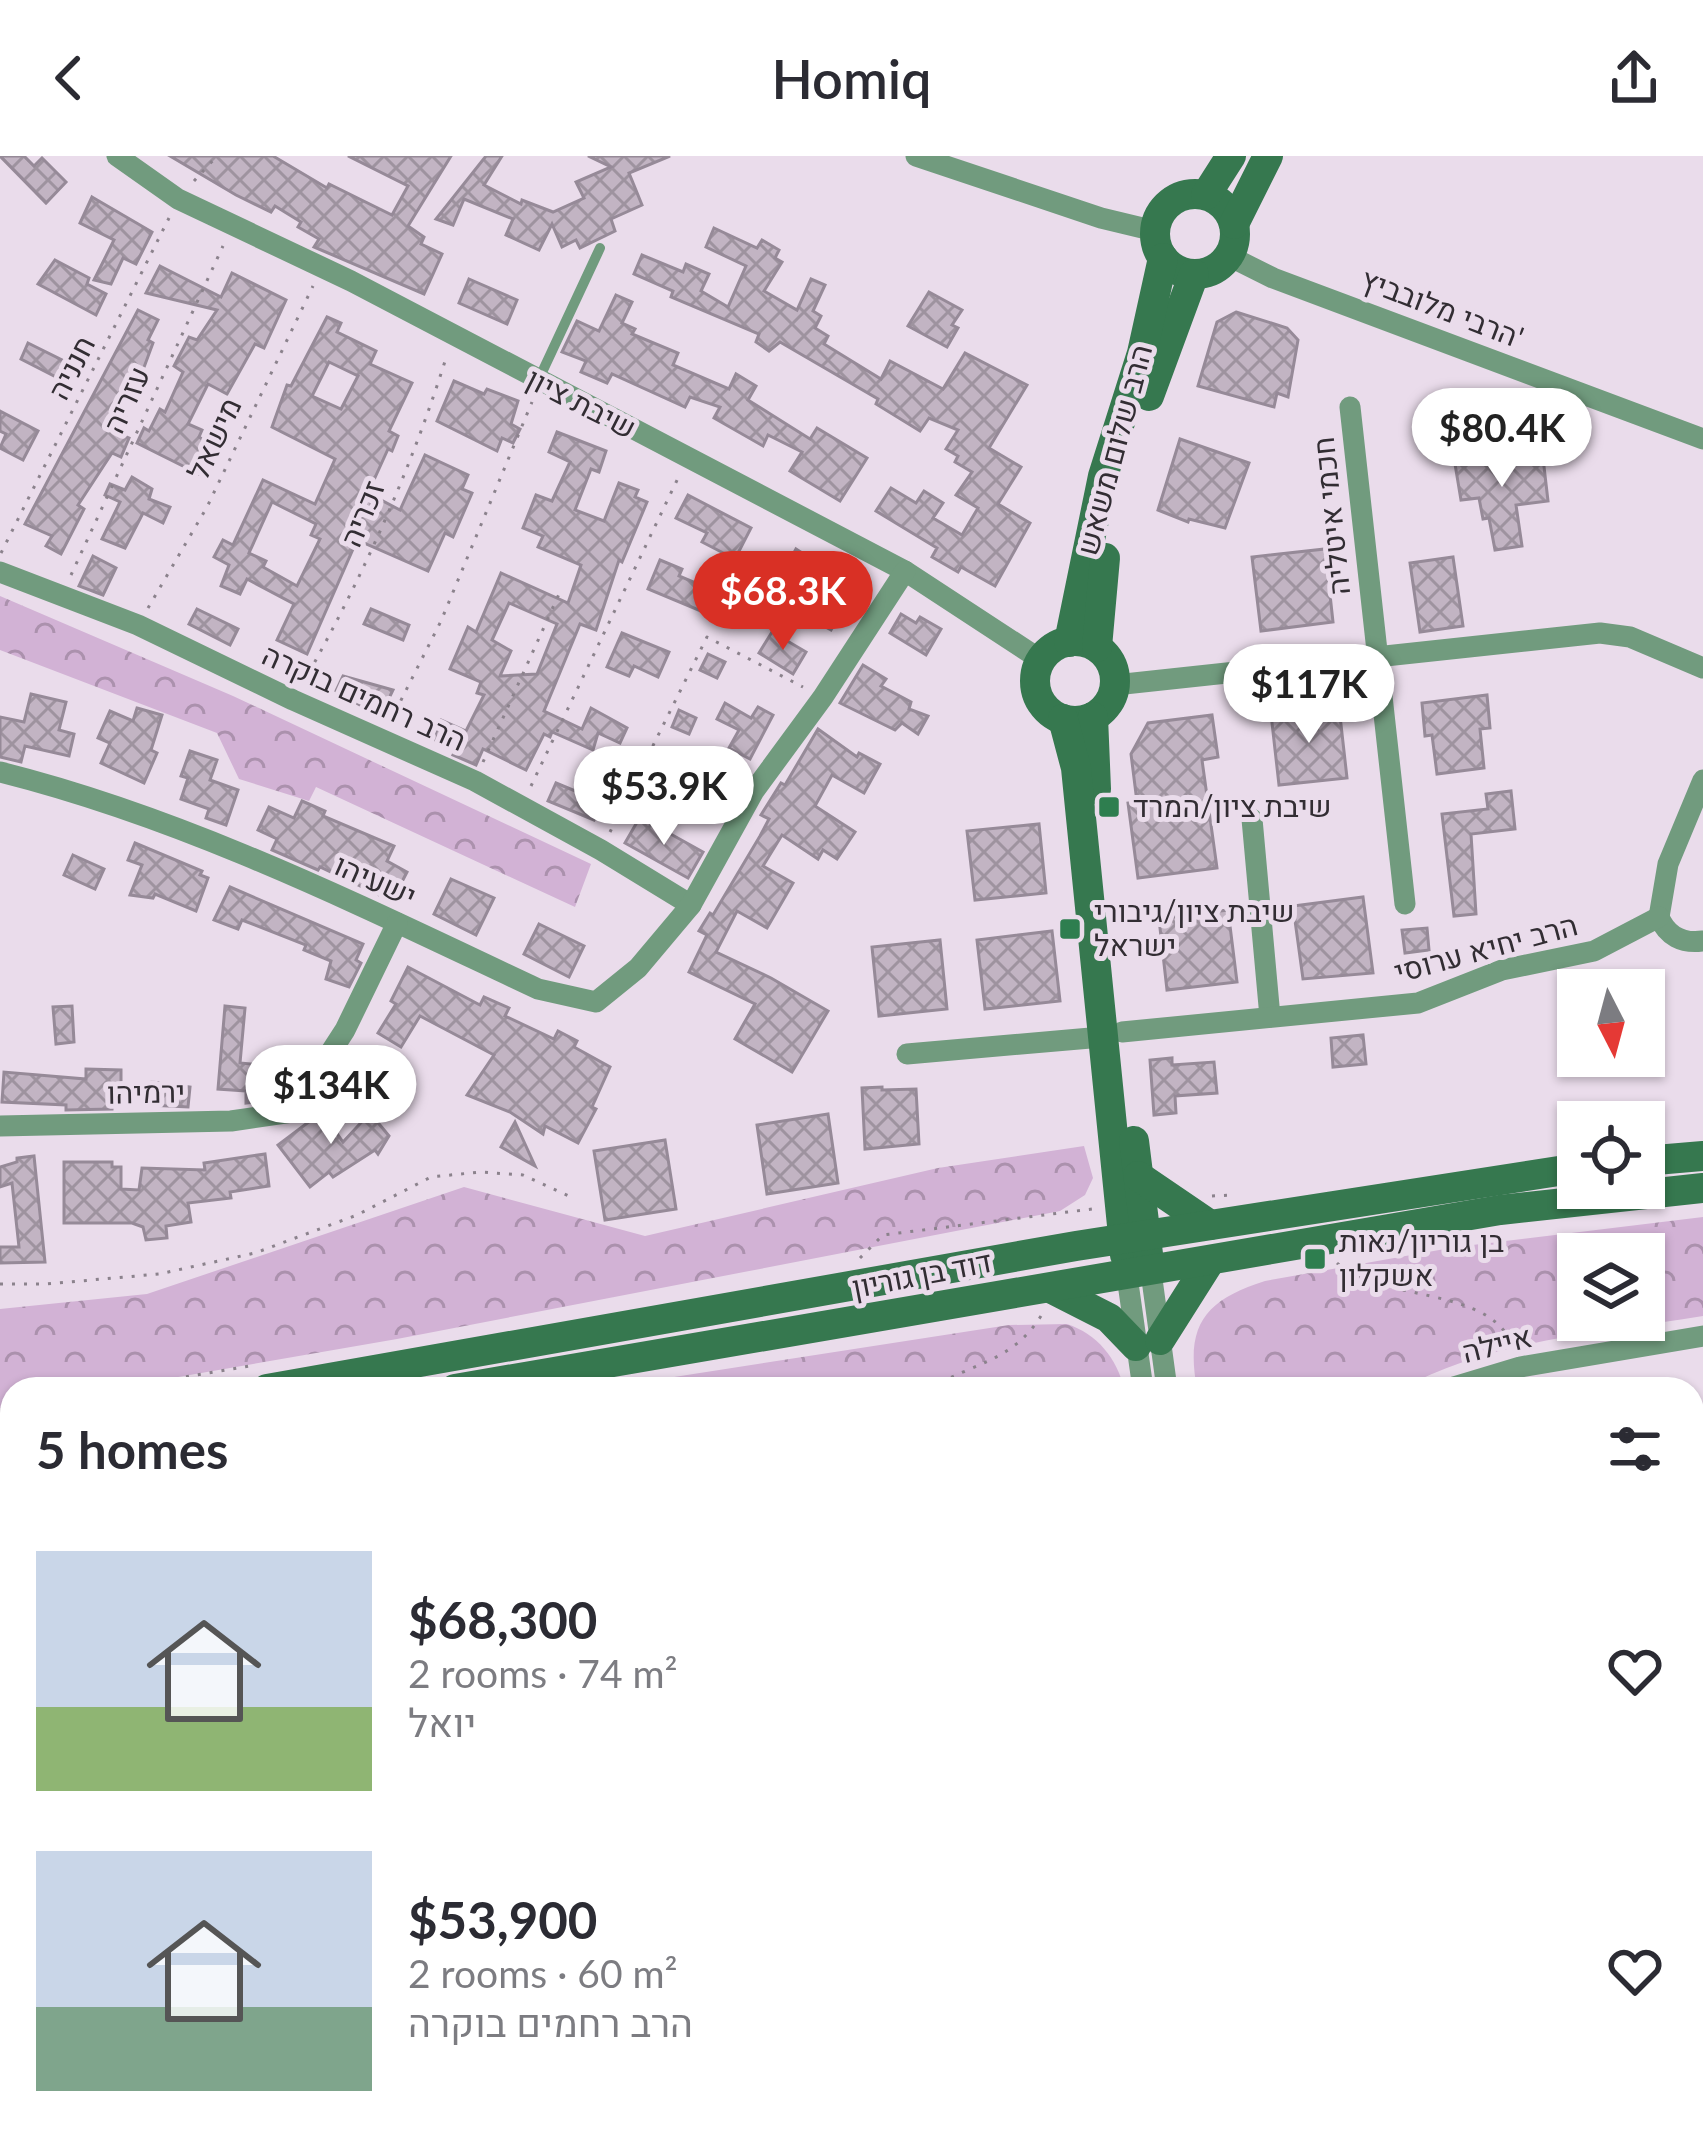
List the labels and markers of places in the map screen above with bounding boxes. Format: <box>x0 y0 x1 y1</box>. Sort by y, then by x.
pin: $80.4K <box>1404 388 1600 490</box>
pin: $68.3K <box>685 551 881 653</box>
pin: $117K <box>1225 644 1393 746</box>
pin: $53.9K <box>566 746 762 848</box>
place label: שיבת ציון/המרד <box>1133 787 1332 823</box>
marker: שיבת ציון/המרד <box>1096 794 1122 820</box>
place label: שיבת ציון/גיבורי ישראל <box>1094 892 1295 962</box>
marker: שיבת ציון/גיבורי ישראל <box>1057 916 1083 942</box>
pin: $134K <box>247 1045 415 1147</box>
place label: בן גוריון/נאות אשקלון <box>1339 1222 1504 1292</box>
marker: בן גוריון/נאות אשקלון <box>1302 1246 1328 1272</box>

